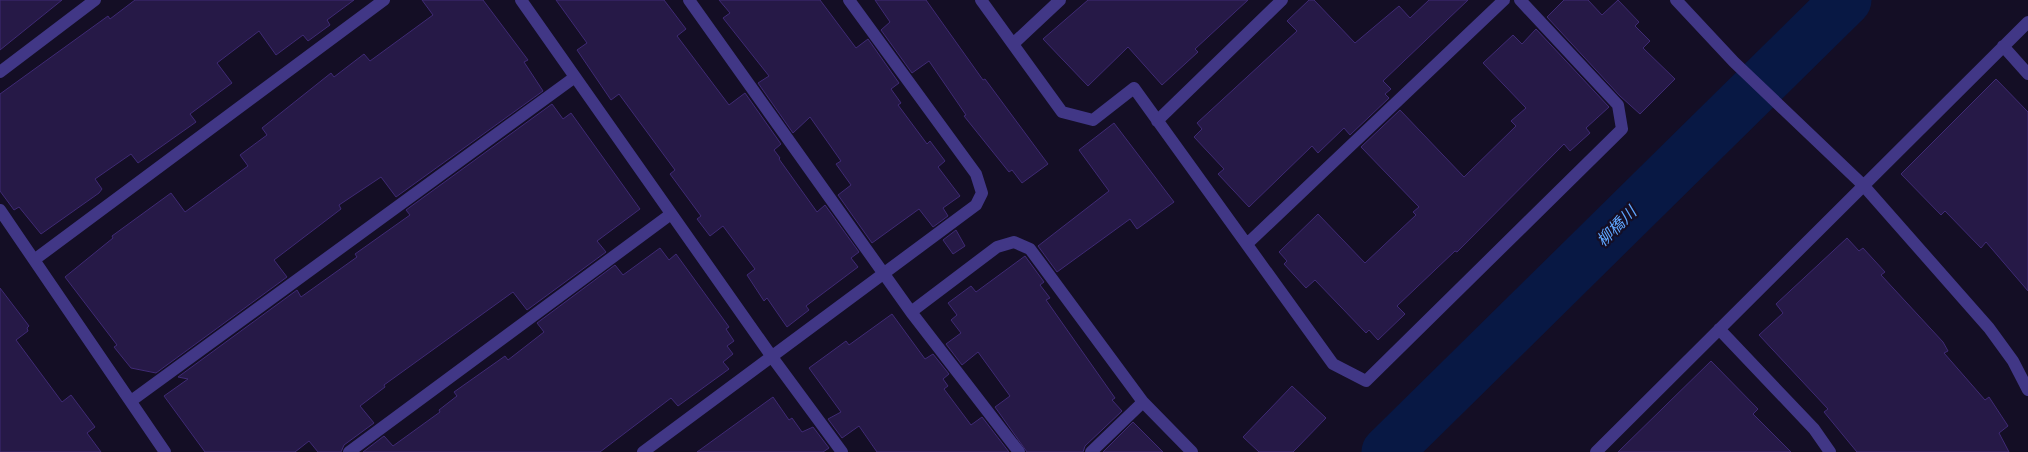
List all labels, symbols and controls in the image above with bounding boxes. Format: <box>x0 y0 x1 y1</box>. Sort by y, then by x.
water label: 柳橋川 <box>1592 201 1641 250</box>

